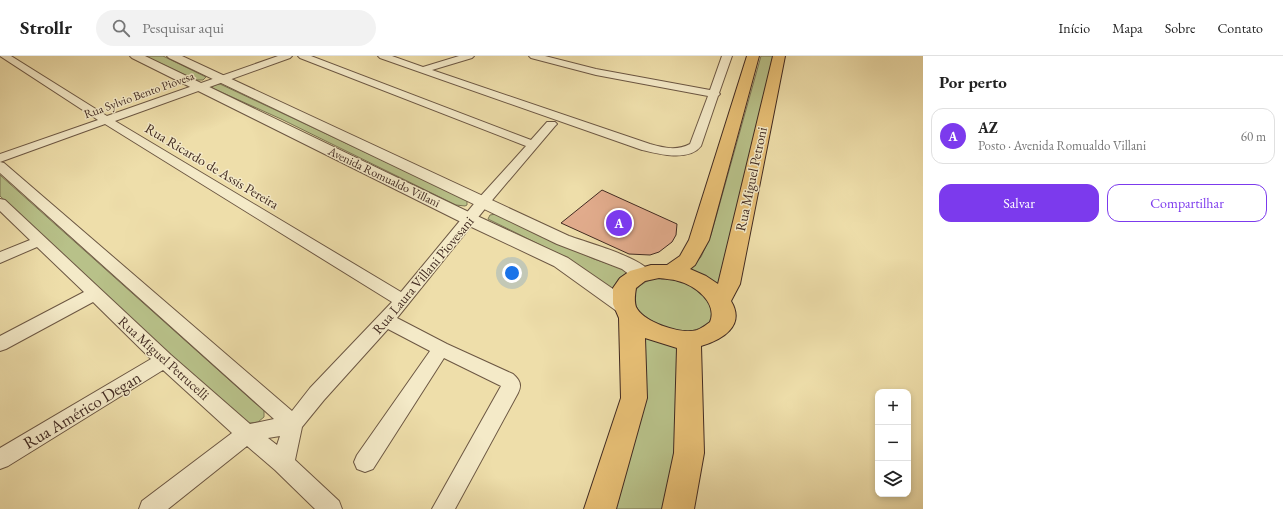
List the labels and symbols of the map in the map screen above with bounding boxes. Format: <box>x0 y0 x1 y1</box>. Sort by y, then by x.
street label: Rua Sylvio Bento Piovesa <box>82 68 196 122</box>
street label: Rua Ricardo de Assis Pereira <box>142 119 283 213</box>
street label: Rua Miguel Petroni <box>731 125 771 233</box>
street label: Avenida Romualdo Villani <box>325 143 443 211</box>
pin: A <box>606 208 632 238</box>
street label: Rua Laura Villani Piovesani <box>368 212 478 338</box>
your location <box>502 263 522 283</box>
street label: Rua Miguel Petrucelli <box>115 312 214 404</box>
street label: Rua Américo Degan <box>19 366 145 454</box>

